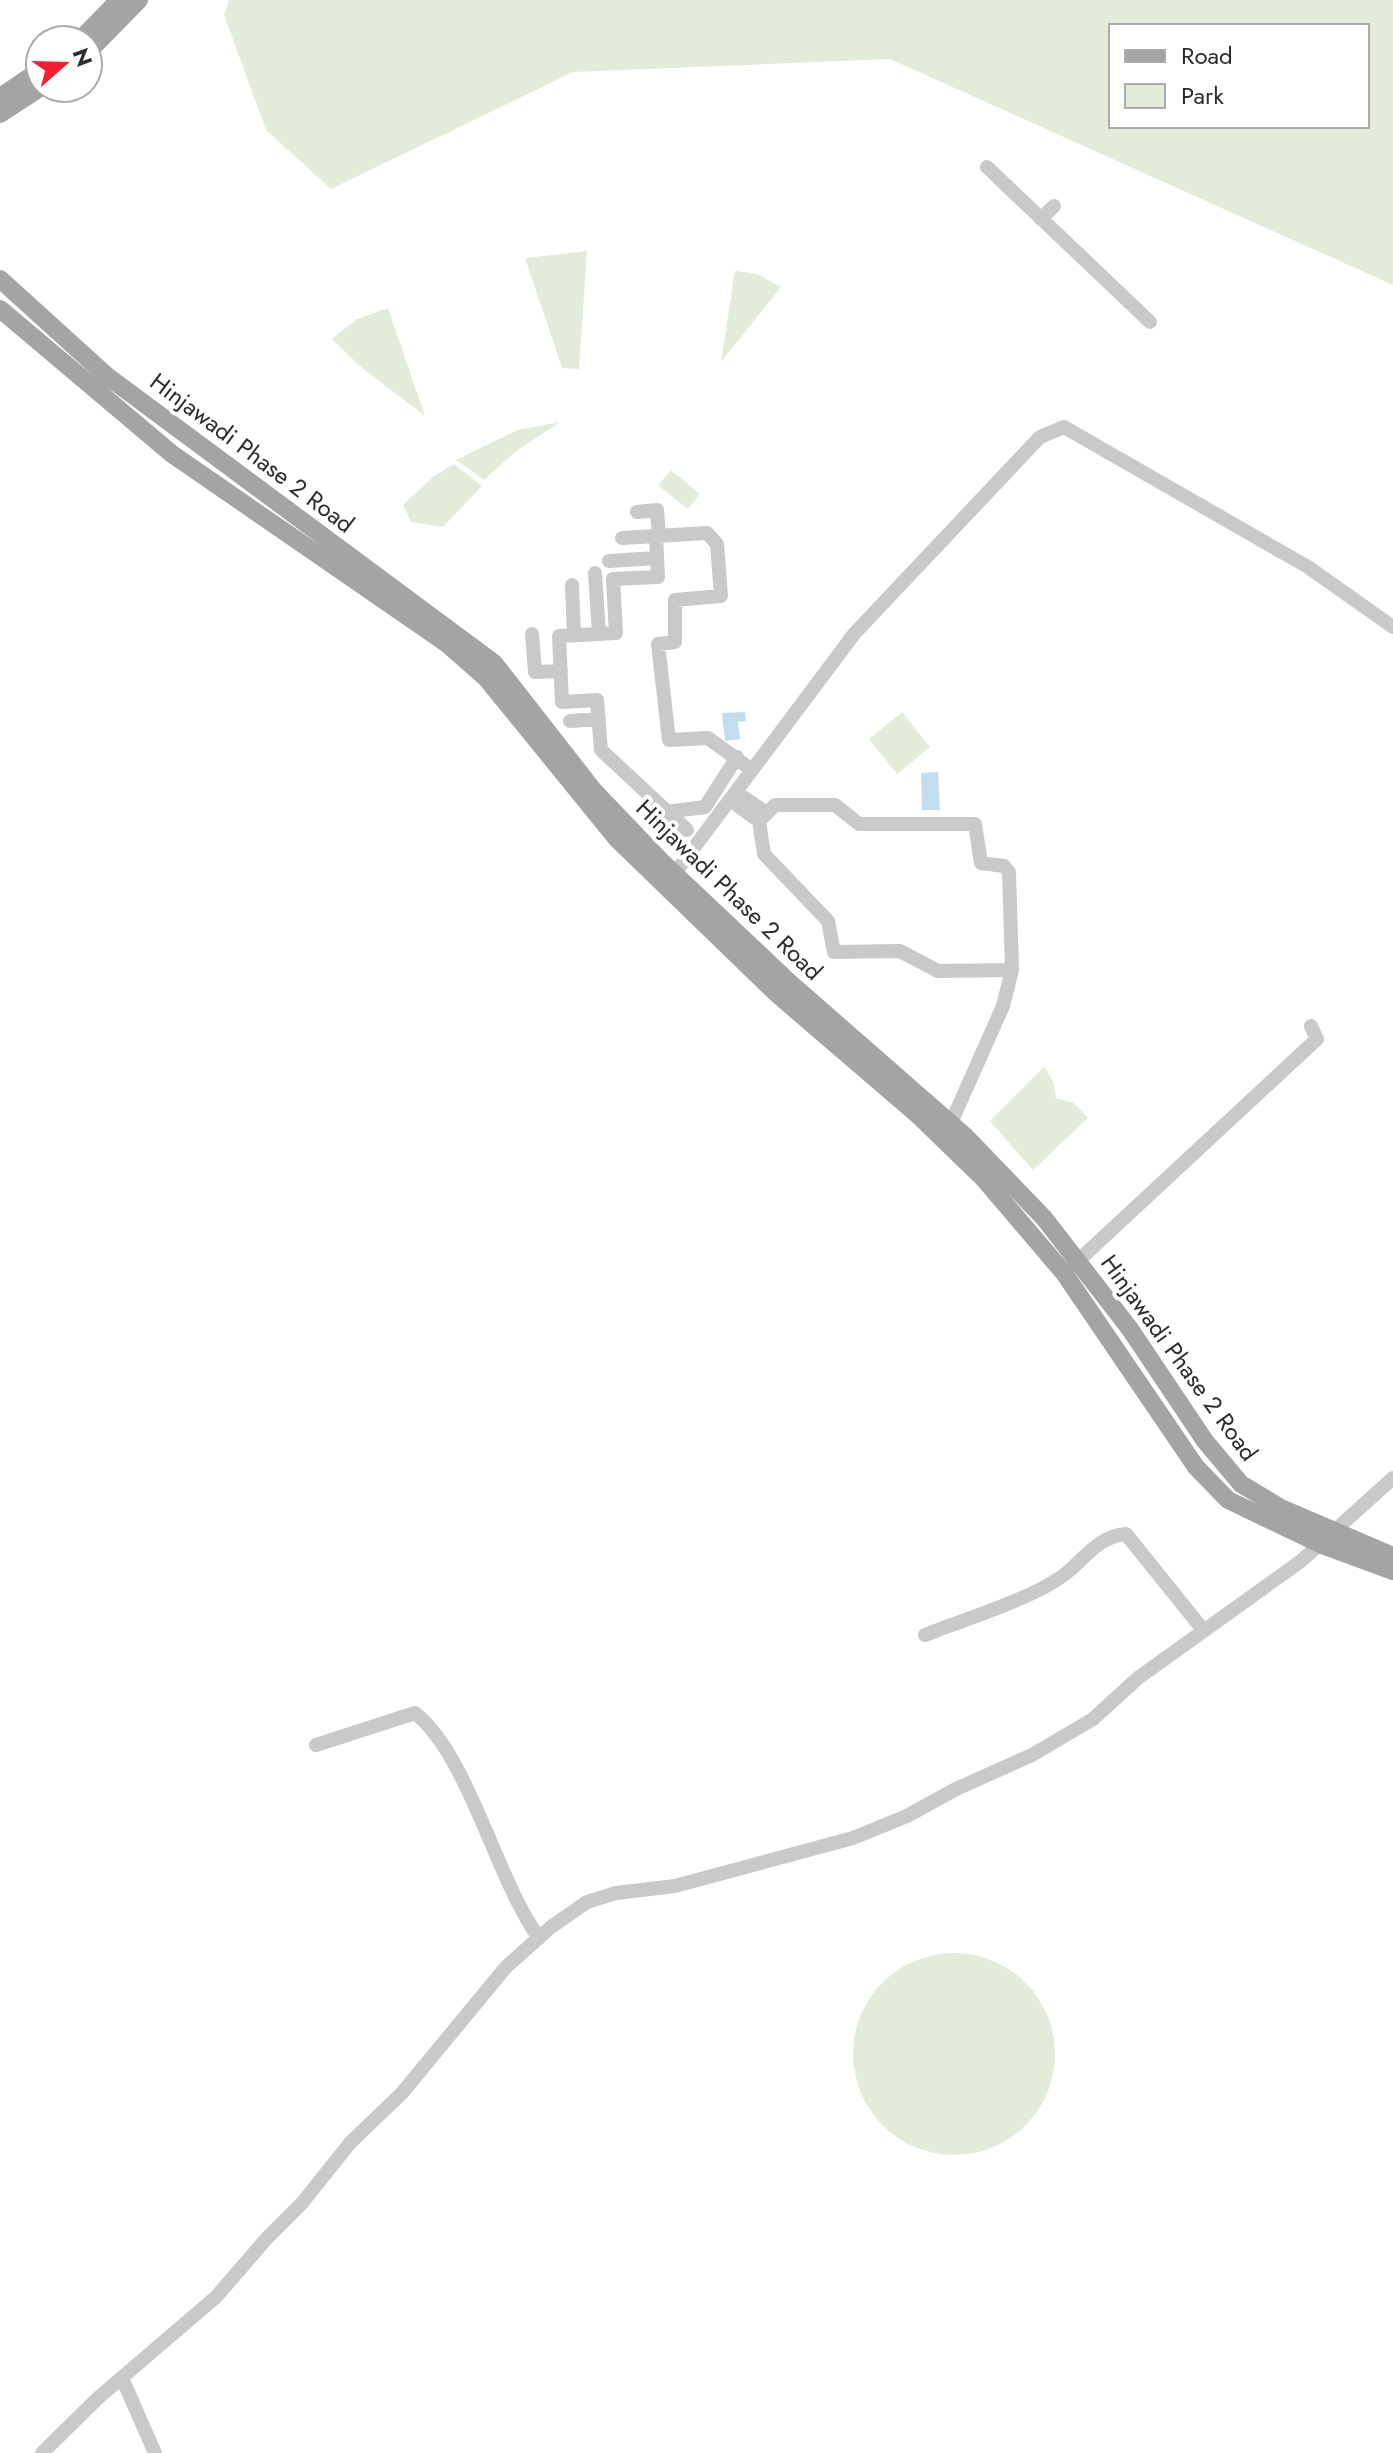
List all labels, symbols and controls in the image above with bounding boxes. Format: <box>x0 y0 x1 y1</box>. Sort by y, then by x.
north arrow <box>24 24 104 104</box>
legend <box>1109 24 1369 128</box>
text: Road <box>1181 38 1233 73</box>
text: N <box>65 43 101 71</box>
text: Park <box>1181 78 1224 113</box>
street label: Hinjawadi Phase 2 Road <box>143 364 362 541</box>
street label: Hinjawadi Phase 2 Road <box>628 791 831 988</box>
street label: Hinjawadi Phase 2 Road <box>1092 1247 1266 1468</box>

